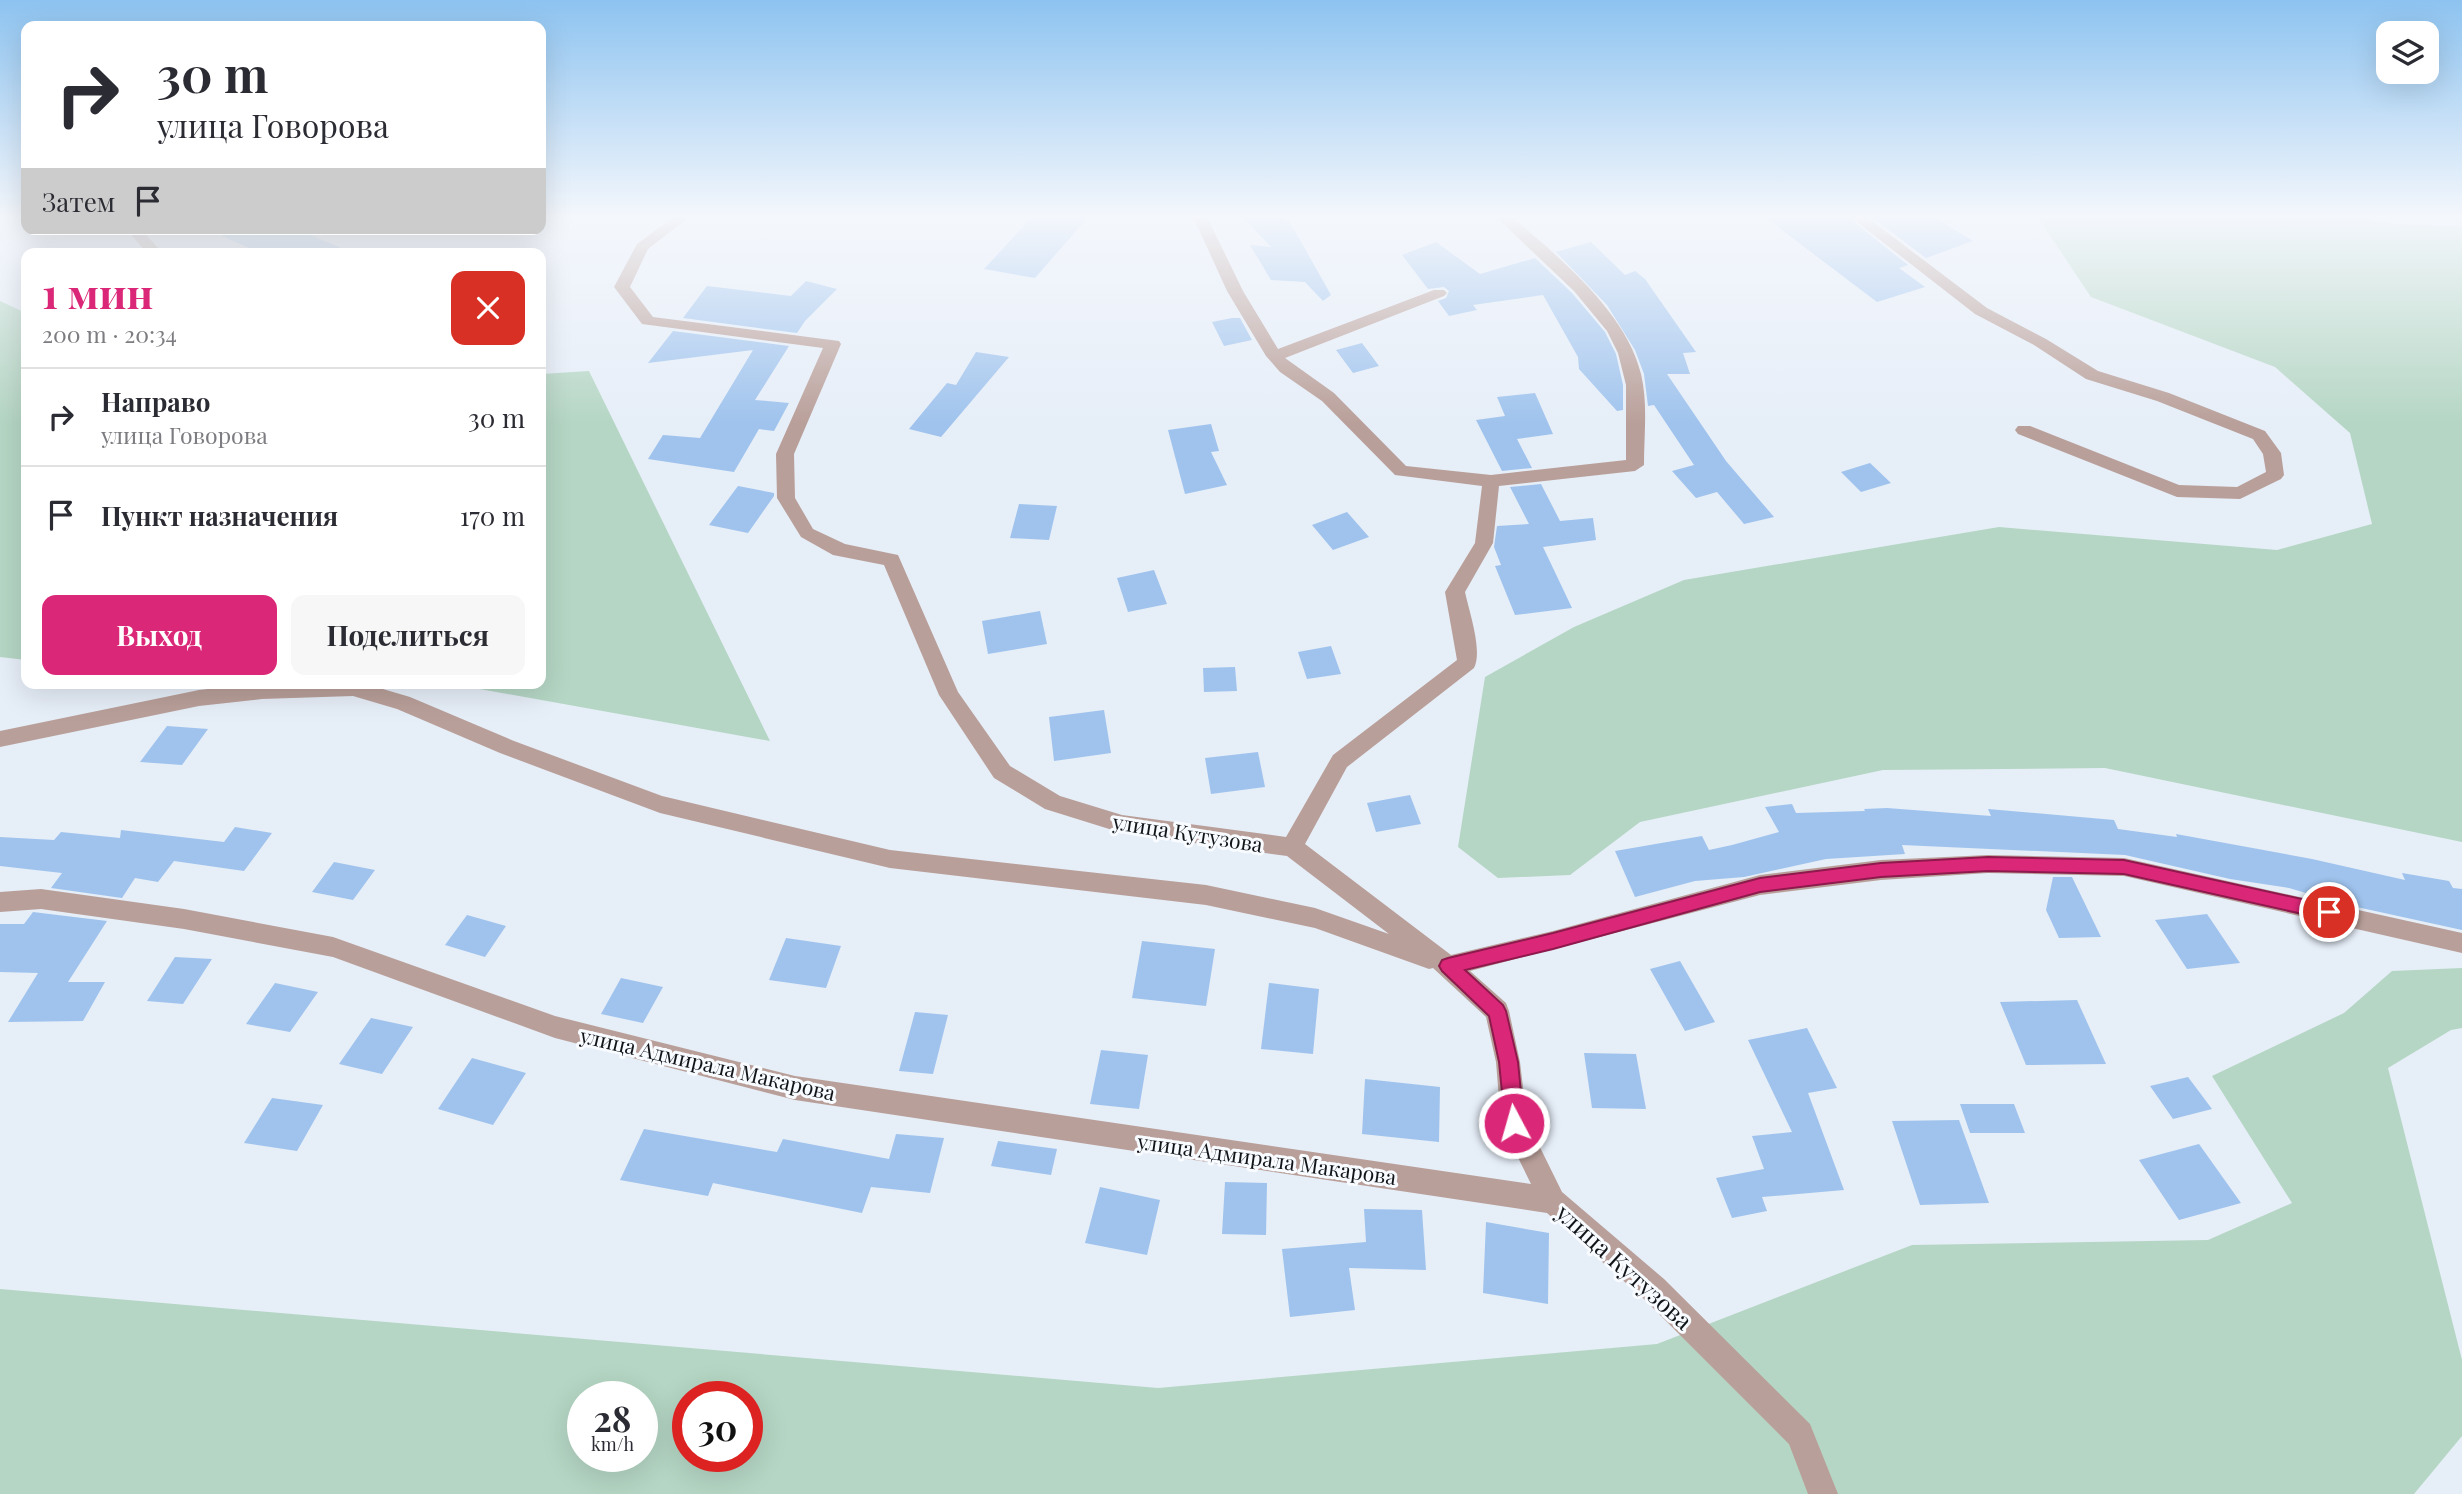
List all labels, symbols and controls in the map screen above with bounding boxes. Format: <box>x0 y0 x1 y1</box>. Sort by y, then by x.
map controls <box>2376 21 2439 84</box>
button: layers <box>2376 21 2439 84</box>
text: 30 m <box>157 40 268 105</box>
icon: right <box>42 49 133 140</box>
text: улица Говорова <box>157 103 389 146</box>
icon: arrive <box>129 182 167 220</box>
text: Затем <box>42 184 115 219</box>
text: 1 мин <box>42 264 153 320</box>
button: close <box>451 271 525 345</box>
text: 200 m · 20:34 <box>42 318 177 349</box>
text: Направо <box>101 384 210 419</box>
icon: right <box>42 398 80 436</box>
text: 30 m <box>468 400 525 435</box>
text: улица Говорова <box>101 419 268 450</box>
icon: arrive <box>42 496 80 534</box>
text: Пункт назначения <box>101 498 338 533</box>
text: 170 m <box>460 498 525 533</box>
button: Выход <box>42 595 277 675</box>
button: Поделиться <box>291 595 525 675</box>
street label: улица Кутузова <box>1110 806 1265 858</box>
pin <box>2299 882 2359 942</box>
icon: arrive <box>2310 893 2348 931</box>
street label: улица Адмирала Макарова <box>577 1020 839 1106</box>
position arrow <box>1477 1086 1551 1160</box>
street label: улица Адмирала Макарова <box>1135 1126 1399 1190</box>
street label: улица Кутузова <box>1549 1196 1700 1336</box>
speed limit sign: 30 <box>672 1381 763 1472</box>
text: 28 <box>594 1394 631 1441</box>
text: km/h <box>591 1432 634 1456</box>

